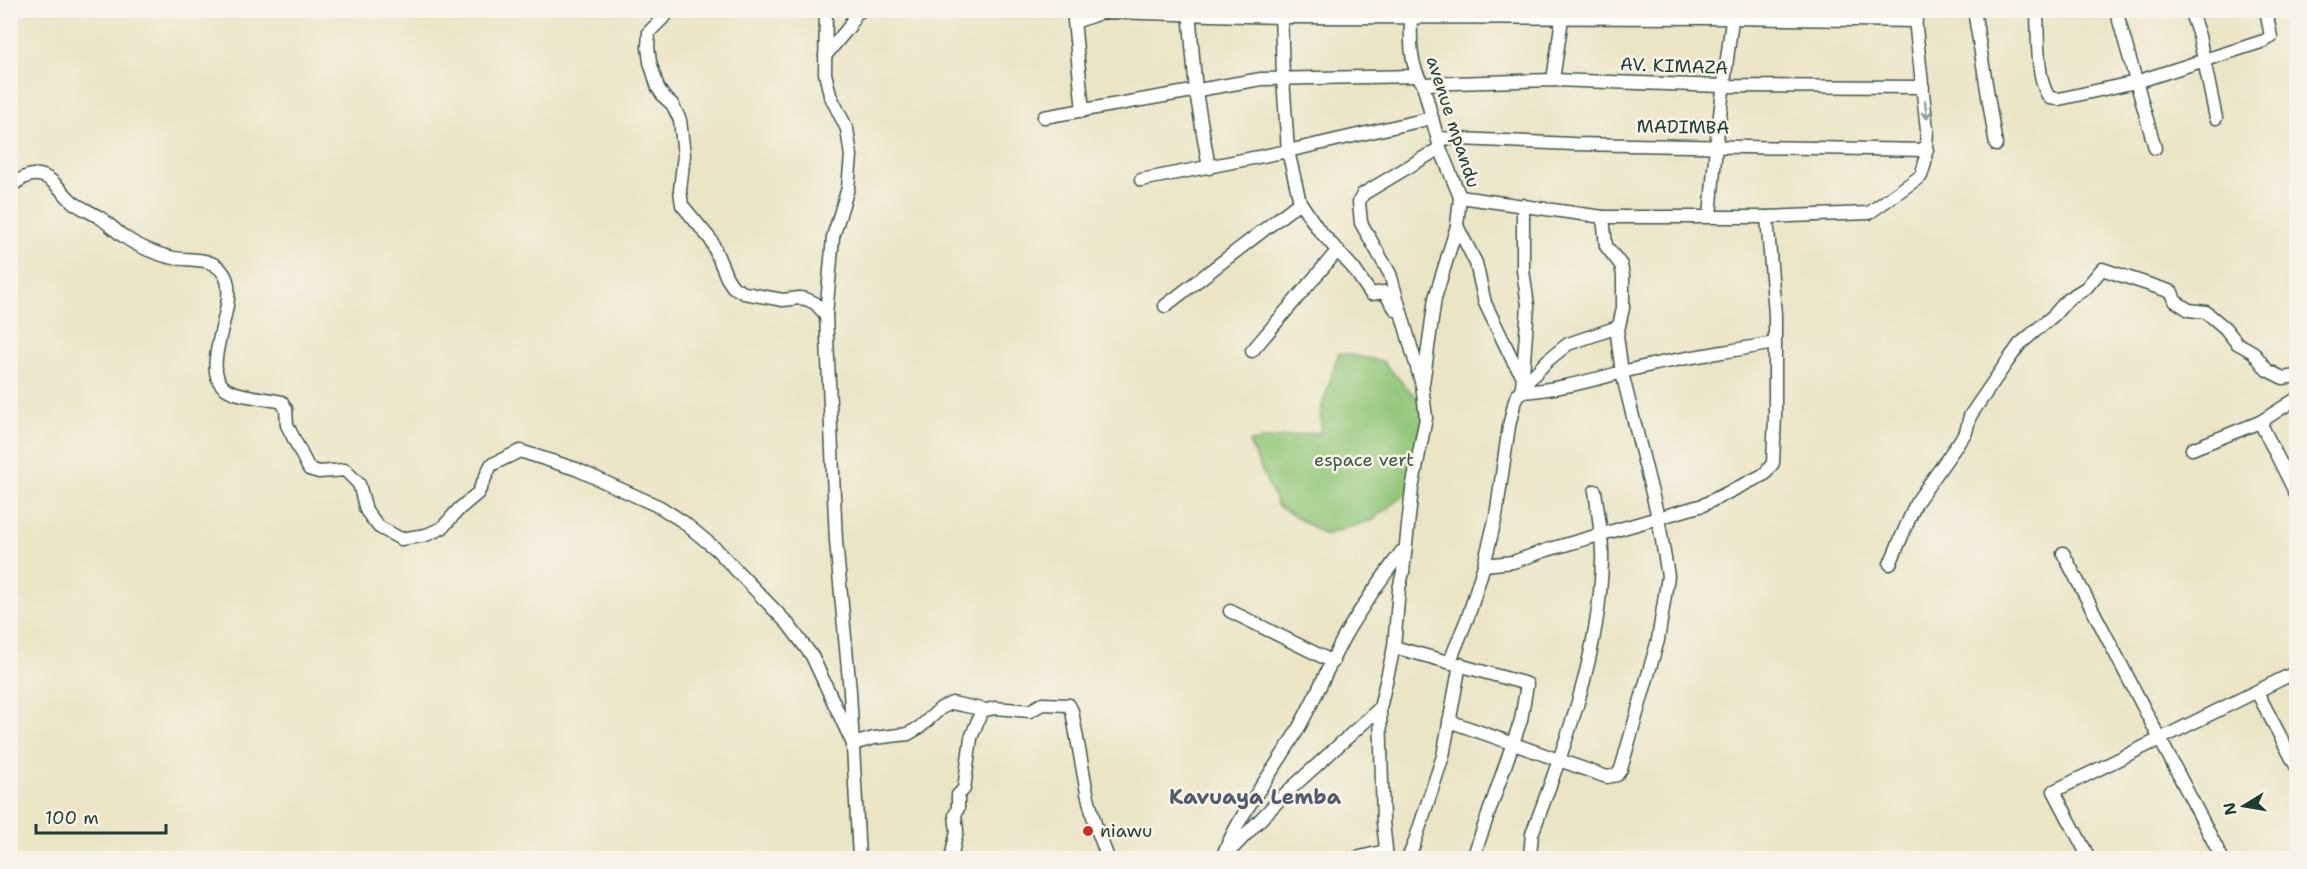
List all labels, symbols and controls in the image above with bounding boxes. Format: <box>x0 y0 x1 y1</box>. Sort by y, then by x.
street label: AV. KIMAZA <box>1620 52 1728 80</box>
street label: avenue mpandu <box>1420 53 1486 191</box>
one-way arrow <box>1920 100 1931 120</box>
street label: MADIMBA <box>1636 114 1730 140</box>
park label: espace vert <box>1314 448 1414 472</box>
north arrow <box>2214 776 2274 836</box>
district label: Kavuaya Lemba <box>1169 783 1342 811</box>
scale bar <box>36 797 166 835</box>
text: N <box>2218 801 2241 817</box>
text: 100 m <box>45 806 99 830</box>
place label: niawu <box>1100 819 1152 843</box>
marker: niawu <box>1081 824 1095 838</box>

